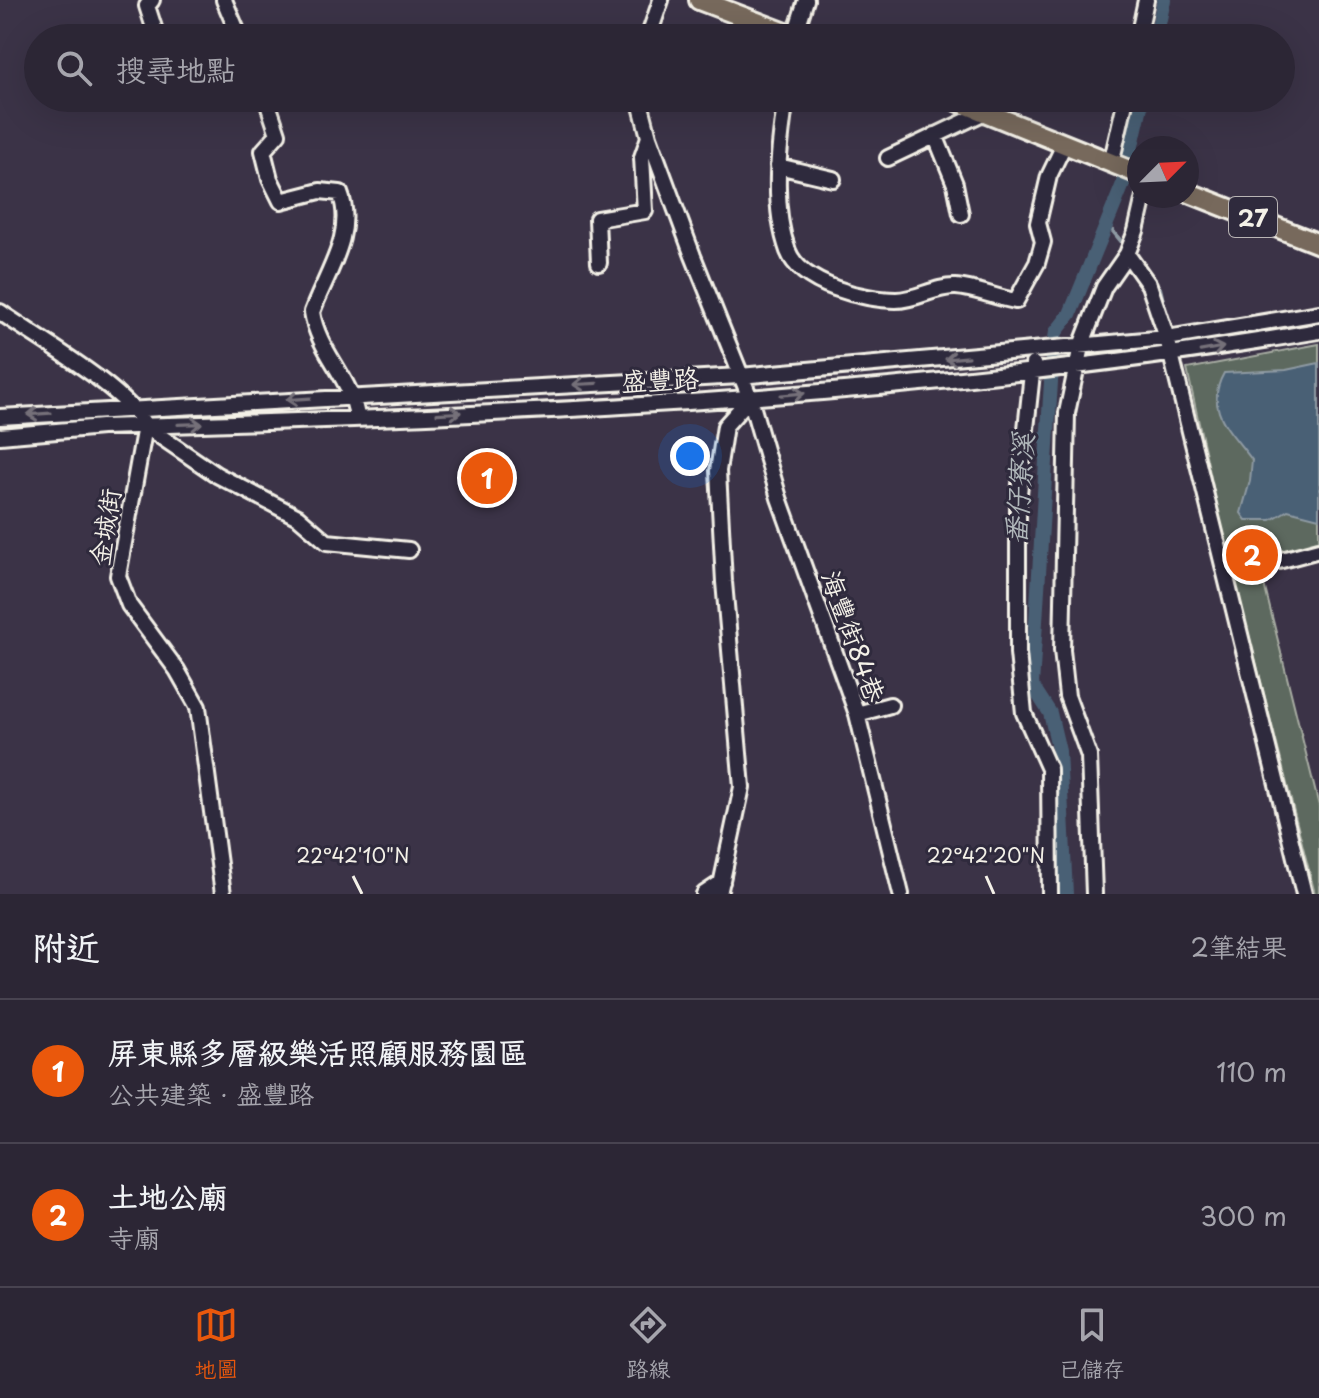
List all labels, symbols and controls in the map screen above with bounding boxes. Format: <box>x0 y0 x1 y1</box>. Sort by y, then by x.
search box <box>24 24 1295 112</box>
icon: search <box>52 46 96 90</box>
text: 搜尋地點 <box>116 46 236 91</box>
north arrow <box>1127 136 1199 208</box>
road number: 27 <box>1229 197 1277 237</box>
one-way arrow <box>1198 340 1224 355</box>
one-way arrow <box>944 351 970 366</box>
street label: 盛豐路 <box>620 357 700 401</box>
one-way arrow <box>572 376 599 391</box>
one-way arrow <box>779 386 806 401</box>
one-way arrow <box>285 392 312 407</box>
one-way arrow <box>435 405 462 420</box>
one-way arrow <box>26 407 53 422</box>
one-way arrow <box>176 417 203 432</box>
water label: 番仔寮溪 <box>993 430 1043 546</box>
your location <box>670 436 710 476</box>
pin: 1 <box>461 448 513 508</box>
street label: 金城街 <box>79 485 129 569</box>
pin: 2 <box>1226 525 1278 585</box>
street label: 海豐街84巷 <box>812 565 896 707</box>
text: 22°42'10"N <box>296 840 410 870</box>
text: 22°42'20"N <box>927 840 1045 870</box>
text: 附近 <box>32 920 100 972</box>
text: 2筆結果 <box>1191 927 1287 966</box>
text: 屏東縣多層級樂活照顧服務園區 <box>108 1029 528 1074</box>
text: 1 <box>52 1052 64 1091</box>
text: 110 m <box>1216 1052 1287 1091</box>
text: 公共建築 · 盛豐路 <box>108 1074 314 1113</box>
text: 土地公廟 <box>108 1173 228 1218</box>
text: 2 <box>49 1196 67 1235</box>
text: 300 m <box>1200 1196 1287 1235</box>
text: 寺廟 <box>108 1218 160 1257</box>
tab: 地圖 <box>194 1303 238 1384</box>
tab: 路線 <box>626 1303 671 1384</box>
tab: 已儲存 <box>1059 1303 1125 1384</box>

